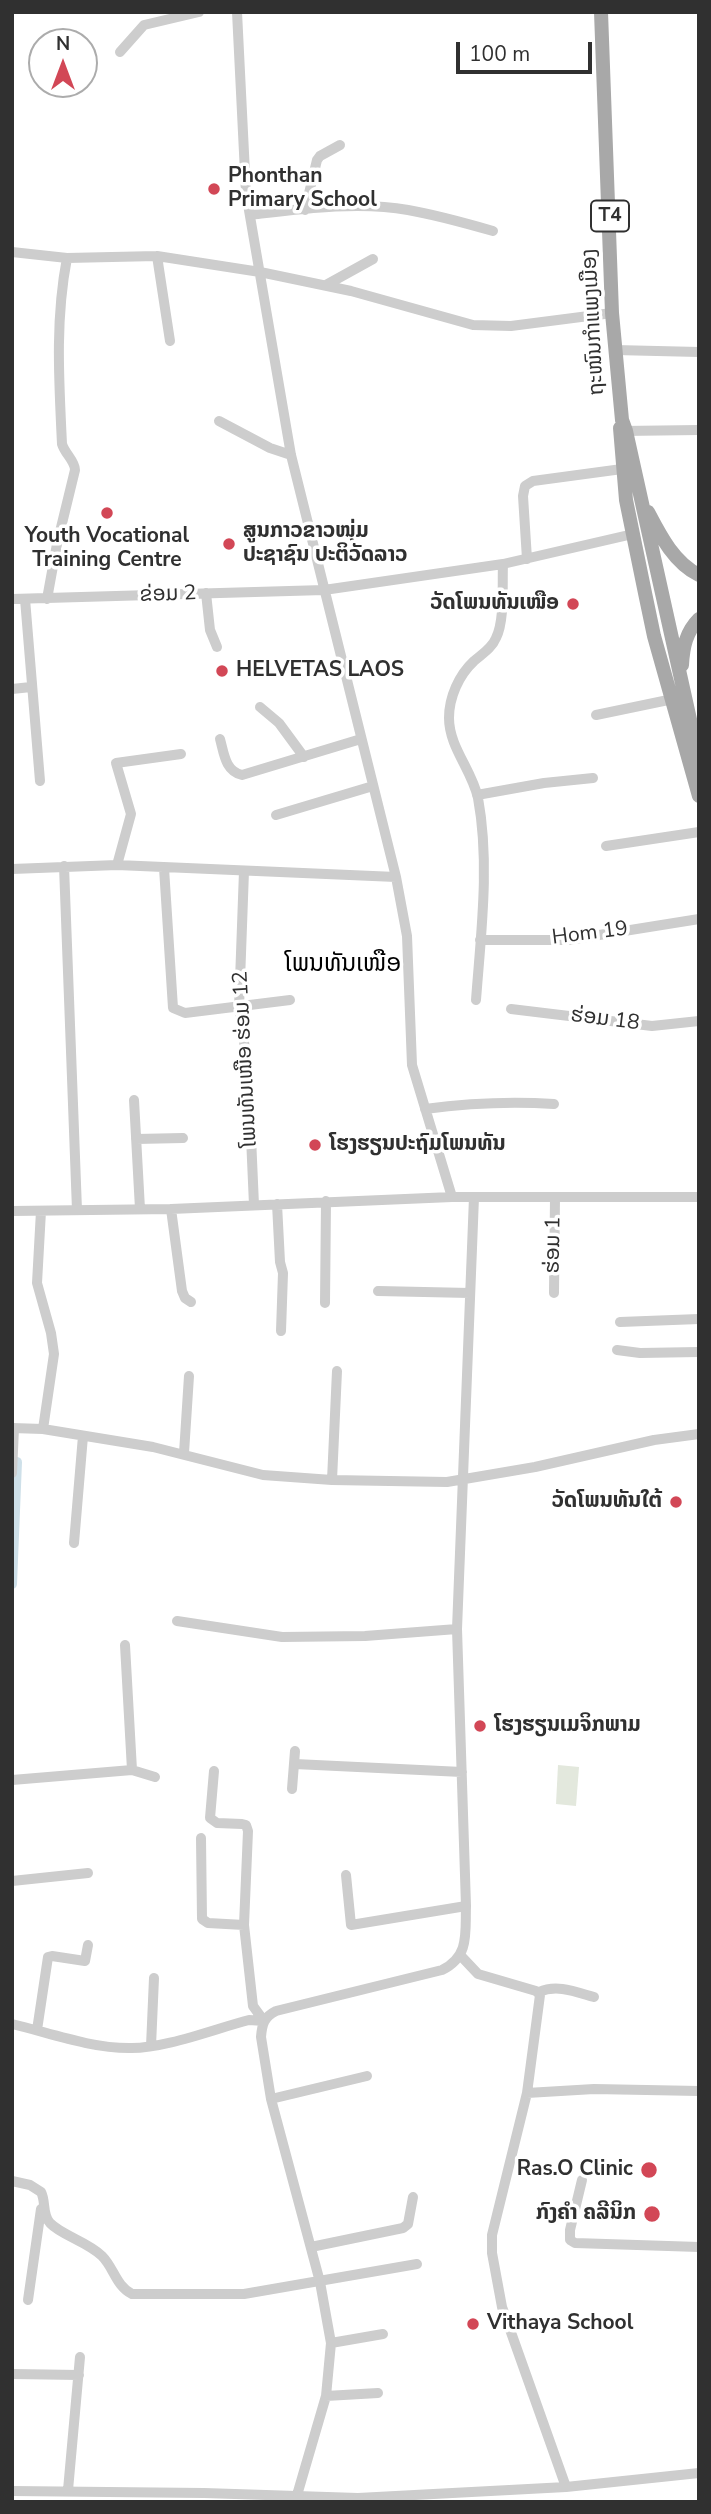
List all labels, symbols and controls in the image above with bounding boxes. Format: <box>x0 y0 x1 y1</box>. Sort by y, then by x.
north arrow <box>28 28 98 98</box>
scale bar <box>459 28 596 72</box>
text: N <box>56 31 70 57</box>
text: 100 m <box>469 40 530 68</box>
place label: Phonthan Primary School <box>228 164 377 214</box>
marker: Phonthan Primary School <box>206 181 222 197</box>
road number: T4 <box>591 200 629 232</box>
street label: ຖະໜົນກຳແພງເມືອງ <box>578 248 610 396</box>
marker: Youth Vocational Training Centre <box>99 505 115 521</box>
place label: ສູນກາວຂາວໜຸ່ມ ປະຊາຊົນ ປະຕິວັດລາວ <box>243 519 407 569</box>
place label: Youth Vocational Training Centre <box>25 524 189 574</box>
marker: ສູນກາວຂາວໜຸ່ມ ປະຊາຊົນ ປະຕິວັດລາວ <box>221 536 237 552</box>
street label: ຂ່ອມ 2 <box>139 581 197 609</box>
place label: ວັດໂພນທັນເໜືອ <box>430 591 559 617</box>
marker: ວັດໂພນທັນເໜືອ <box>565 596 581 612</box>
place label: HELVETAS LAOS <box>236 658 404 684</box>
marker: HELVETAS LAOS <box>214 663 230 679</box>
street label: Hom 19 <box>551 917 629 951</box>
district label: ໂພນທັນເໜືອ <box>285 951 401 979</box>
street label: ໂພນທັນເໜືອ ຮ່ອມ 12 <box>229 970 263 1148</box>
street label: ຮ່ອມ 18 <box>569 1003 641 1037</box>
place label: ໂຮງຮຽນປະຖົມໂພນທັນ <box>329 1132 505 1158</box>
marker: ໂຮງຮຽນປະຖົມໂພນທັນ <box>307 1137 323 1153</box>
street label: ຮ່ອມ 1 <box>541 1216 567 1274</box>
place label: ວັດໂພນທັນໃຕ້ <box>552 1489 662 1515</box>
marker: ວັດໂພນທັນໃຕ້ <box>668 1494 684 1510</box>
place label: ໂຮງຮຽນເມຈິກພາມ <box>494 1713 641 1739</box>
marker: ໂຮງຮຽນເມຈິກພາມ <box>472 1718 488 1734</box>
place label: Ras.O Clinic <box>517 2157 633 2183</box>
marker: Ras.O Clinic <box>639 2160 659 2180</box>
place label: ກົງຄຳ ຄລີນິກ <box>536 2201 636 2227</box>
marker: ກົງຄຳ ຄລີນິກ <box>642 2204 662 2224</box>
place label: Vithaya School <box>487 2311 633 2337</box>
marker: Vithaya School <box>465 2316 481 2332</box>

